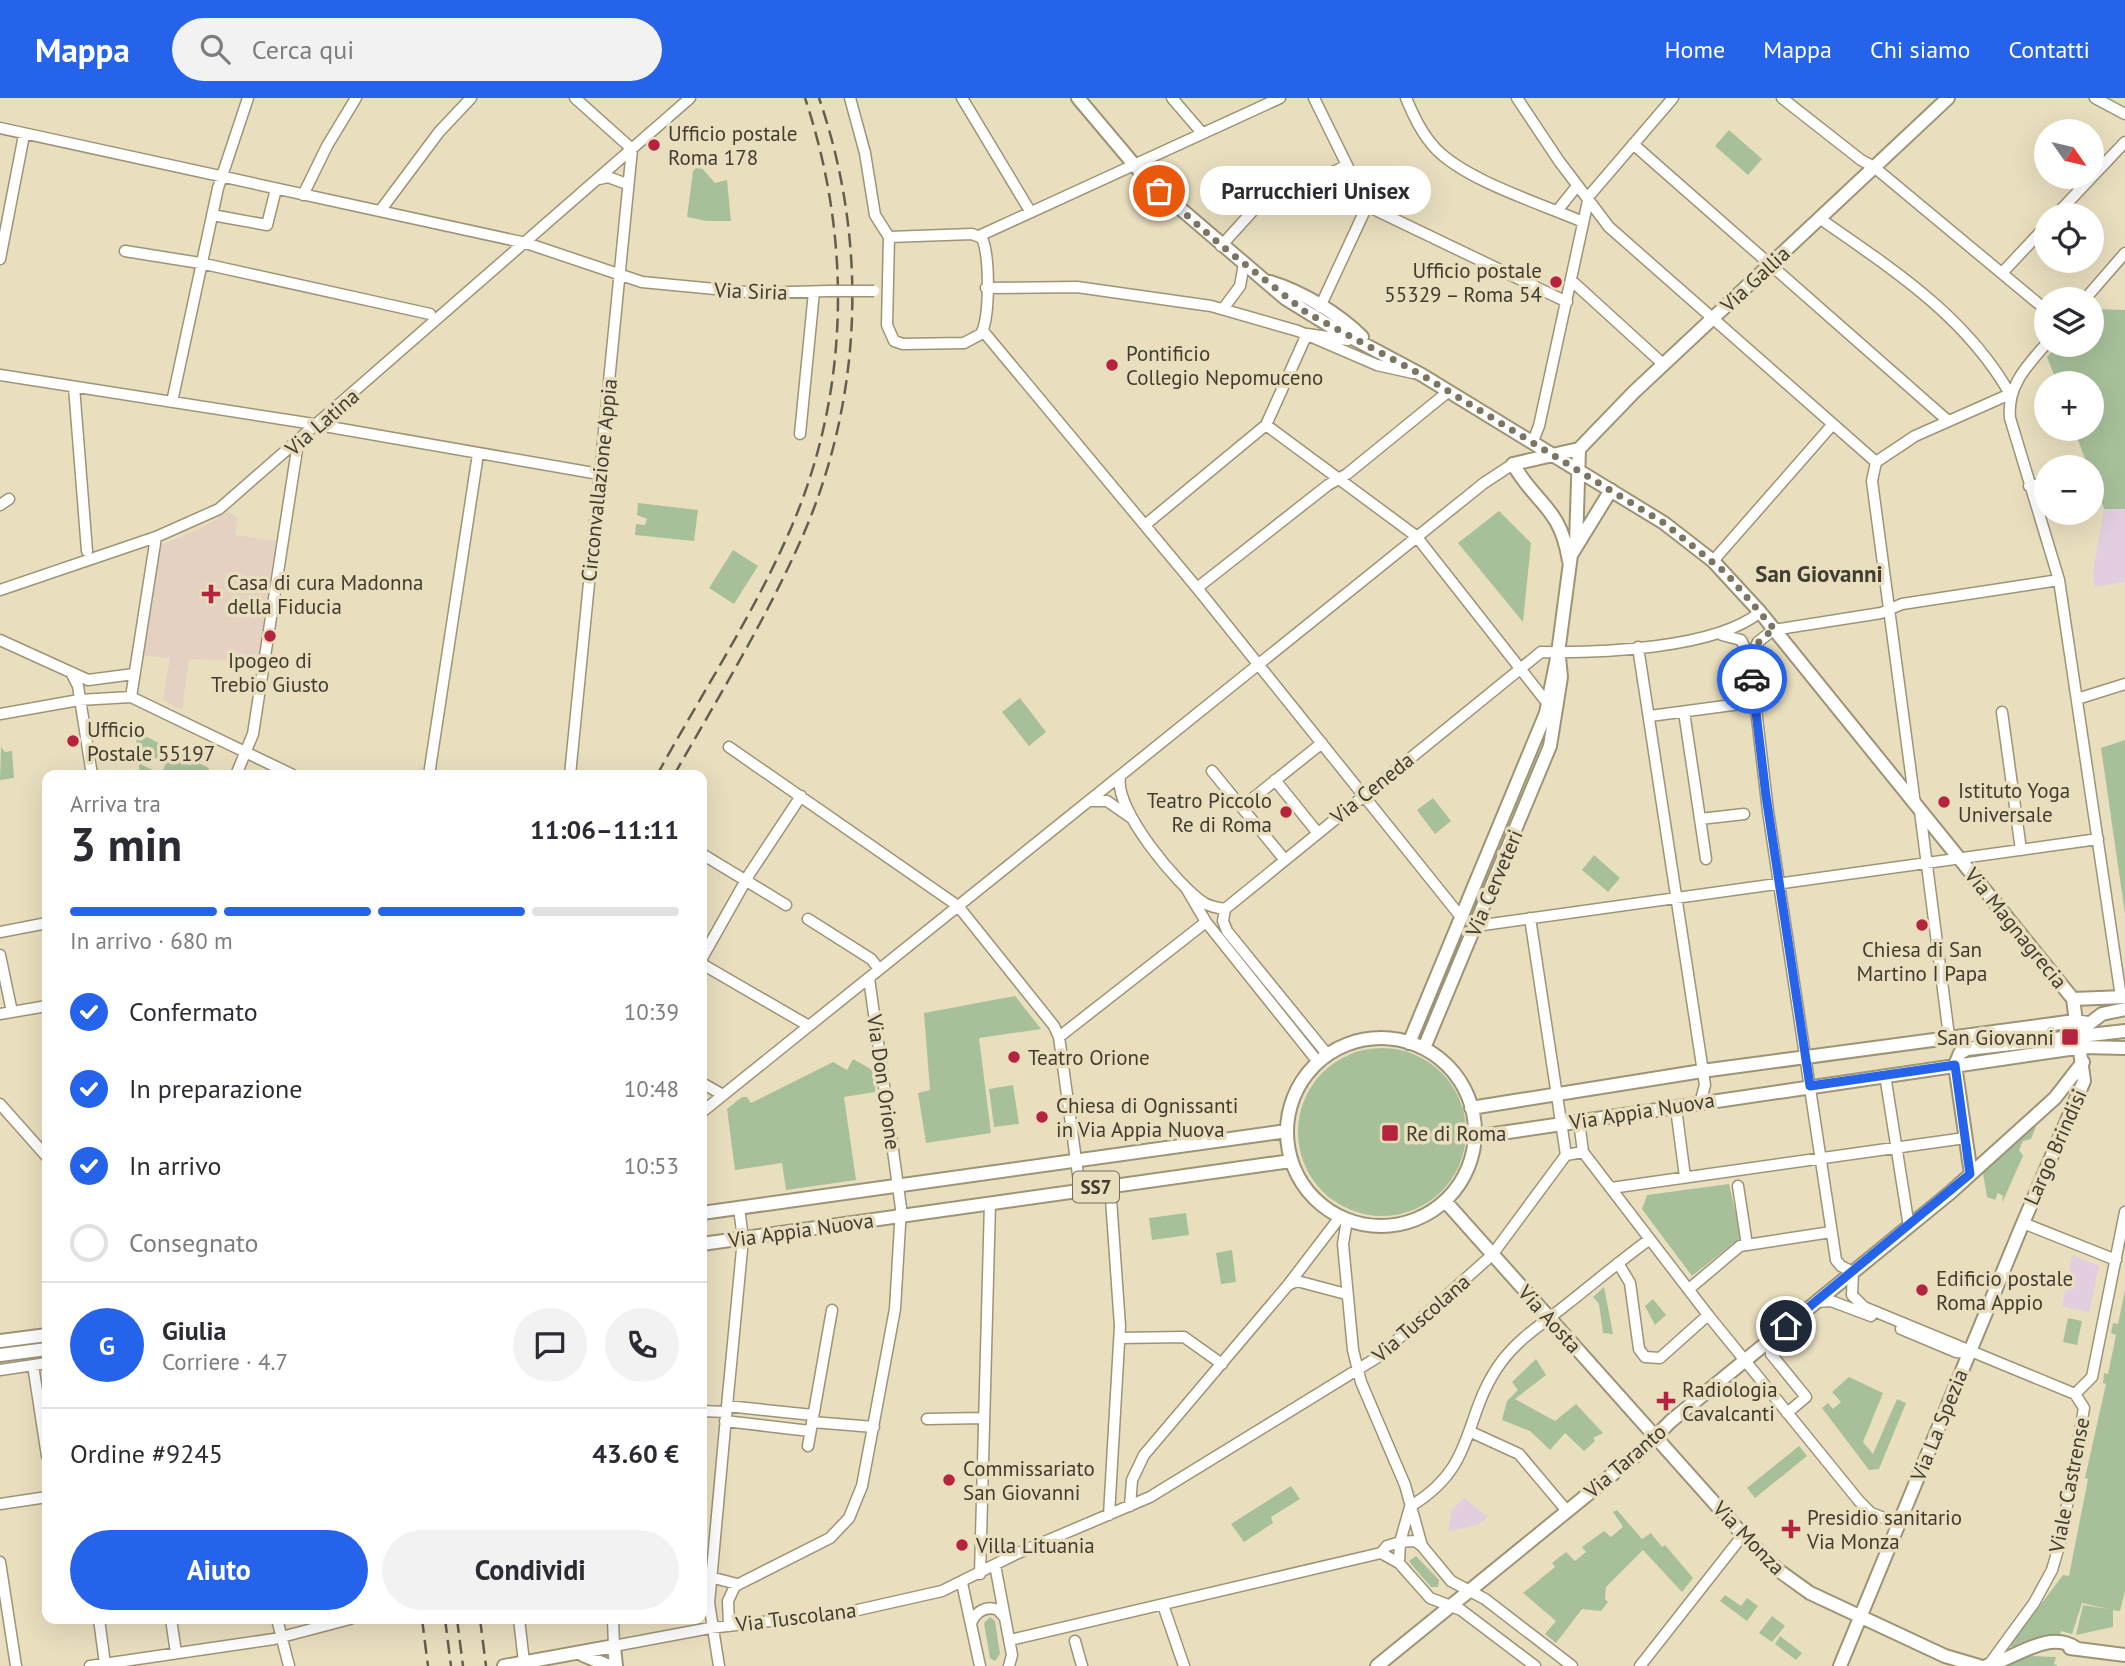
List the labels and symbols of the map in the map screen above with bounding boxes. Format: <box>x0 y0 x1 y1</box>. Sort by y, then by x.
north arrow <box>2034 119 2104 189</box>
place label: Ufficio postale Roma 178 <box>668 120 798 171</box>
marker: Ufficio postale Roma 178 <box>646 137 662 153</box>
pin <box>1129 161 1189 221</box>
callout: Parrucchieri Unisex <box>1201 166 1432 216</box>
street label: Via Gallia <box>1714 240 1795 319</box>
place label: Ufficio postale 55329 – Roma 54 <box>1384 257 1542 308</box>
marker: Ufficio postale 55329 – Roma 54 <box>1548 274 1564 290</box>
street label: Via Siria <box>713 276 788 306</box>
place label: Pontificio Collegio Nepomuceno <box>1126 340 1323 391</box>
marker: Pontificio Collegio Nepomuceno <box>1104 357 1120 373</box>
street label: Circonvallazione Appia <box>575 377 623 583</box>
street label: Via Latina <box>279 383 364 462</box>
district label: San Giovanni <box>1755 559 1883 588</box>
place label: Casa di cura Madonna della Fiducia <box>227 569 423 620</box>
marker: Casa di cura Madonna della Fiducia <box>201 584 221 604</box>
marker: Ipogeo di Trebio Giusto <box>262 628 278 644</box>
courier <box>1717 644 1787 714</box>
place label: Ipogeo di Trebio Giusto <box>211 647 329 698</box>
place label: Ufficio Postale 55197 <box>87 716 215 767</box>
marker: Ufficio Postale 55197 <box>65 733 81 749</box>
street label: Via Ceneda <box>1324 746 1419 830</box>
place label: Istituto Yoga Universale <box>1958 777 2070 828</box>
place label: Teatro Piccolo Re di Roma <box>1147 787 1272 838</box>
marker: Istituto Yoga Universale <box>1936 794 1952 810</box>
marker: Teatro Piccolo Re di Roma <box>1278 804 1294 820</box>
street label: Via Cerveteri <box>1459 825 1529 941</box>
street label: Via Magnagrecia <box>1958 861 2073 994</box>
marker: Chiesa di San Martino I Papa <box>1914 917 1930 933</box>
place label: Chiesa di San Martino I Papa <box>1857 936 1987 987</box>
street label: Via Don Orione <box>861 1012 907 1151</box>
place label: San Giovanni <box>1937 1024 2054 1051</box>
marker: San Giovanni <box>2060 1027 2080 1047</box>
place label: Teatro Orione <box>1028 1044 1150 1071</box>
marker: Teatro Orione <box>1006 1049 1022 1065</box>
street label: Largo Brindisi <box>2017 1085 2093 1209</box>
street label: Via Appia Nuova <box>1567 1086 1716 1136</box>
place label: Chiesa di Ognissanti in Via Appia Nuova <box>1056 1092 1238 1143</box>
marker: Chiesa di Ognissanti in Via Appia Nuova <box>1034 1109 1050 1125</box>
place label: Re di Roma <box>1406 1120 1507 1147</box>
marker: Re di Roma <box>1380 1123 1400 1143</box>
road number: SS7 <box>1073 1172 1119 1203</box>
street label: Via Appia Nuova <box>726 1206 875 1254</box>
place label: Edificio postale Roma Appio <box>1936 1265 2073 1316</box>
street label: Via Tuscolana <box>1366 1268 1476 1369</box>
street label: Via Aosta <box>1512 1279 1588 1359</box>
marker: Edificio postale Roma Appio <box>1914 1282 1930 1298</box>
pin <box>1756 1296 1816 1356</box>
street label: Via La Spezia <box>1904 1365 1974 1486</box>
place label: Radiologia Cavalcanti <box>1682 1376 1778 1427</box>
marker: Radiologia Cavalcanti <box>1656 1391 1676 1411</box>
street label: Viale Castrense <box>2042 1415 2095 1556</box>
street label: Via Taranto <box>1578 1418 1672 1505</box>
place label: Commissariato San Giovanni <box>963 1455 1095 1506</box>
marker: Commissariato San Giovanni <box>941 1472 957 1488</box>
street label: Via Monza <box>1706 1495 1791 1581</box>
place label: Presidio sanitario Via Monza <box>1806 1504 1962 1555</box>
marker: Presidio sanitario Via Monza <box>1781 1519 1801 1539</box>
place label: Villa Lituania <box>975 1532 1095 1559</box>
marker: Villa Lituania <box>954 1537 970 1553</box>
street label: Via Tuscolana <box>733 1596 858 1638</box>

